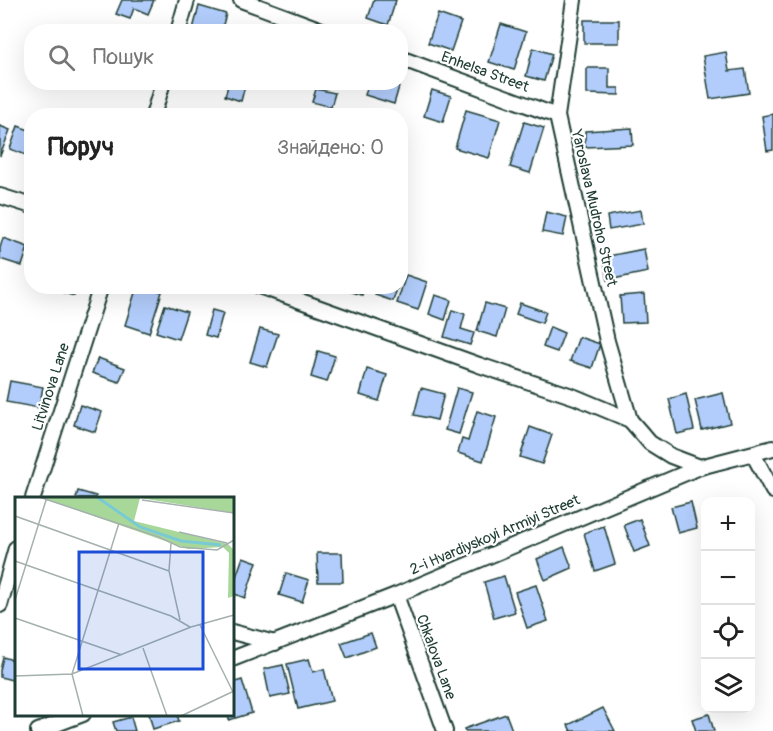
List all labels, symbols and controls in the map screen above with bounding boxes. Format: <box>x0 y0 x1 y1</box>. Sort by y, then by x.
search box <box>24 24 408 90</box>
icon: search <box>45 41 78 74</box>
text: Пошук <box>93 43 154 71</box>
street label: Enhelsa Street <box>439 47 532 97</box>
street label: Yaroslava Mudroho Street <box>566 127 621 289</box>
text: Поруч <box>48 131 114 163</box>
text: Знайдено: 0 <box>277 135 384 160</box>
street label: Litvinova Lane <box>28 340 74 433</box>
street label: 2-i Hvardiyskoyi Armiyi Street <box>407 490 584 579</box>
inset map <box>15 497 234 716</box>
map controls <box>701 497 755 713</box>
button: + <box>701 497 755 551</box>
button: − <box>701 551 755 605</box>
button: locate <box>701 605 755 659</box>
street label: Chkalova Lane <box>412 612 460 703</box>
button: layers <box>701 659 755 713</box>

